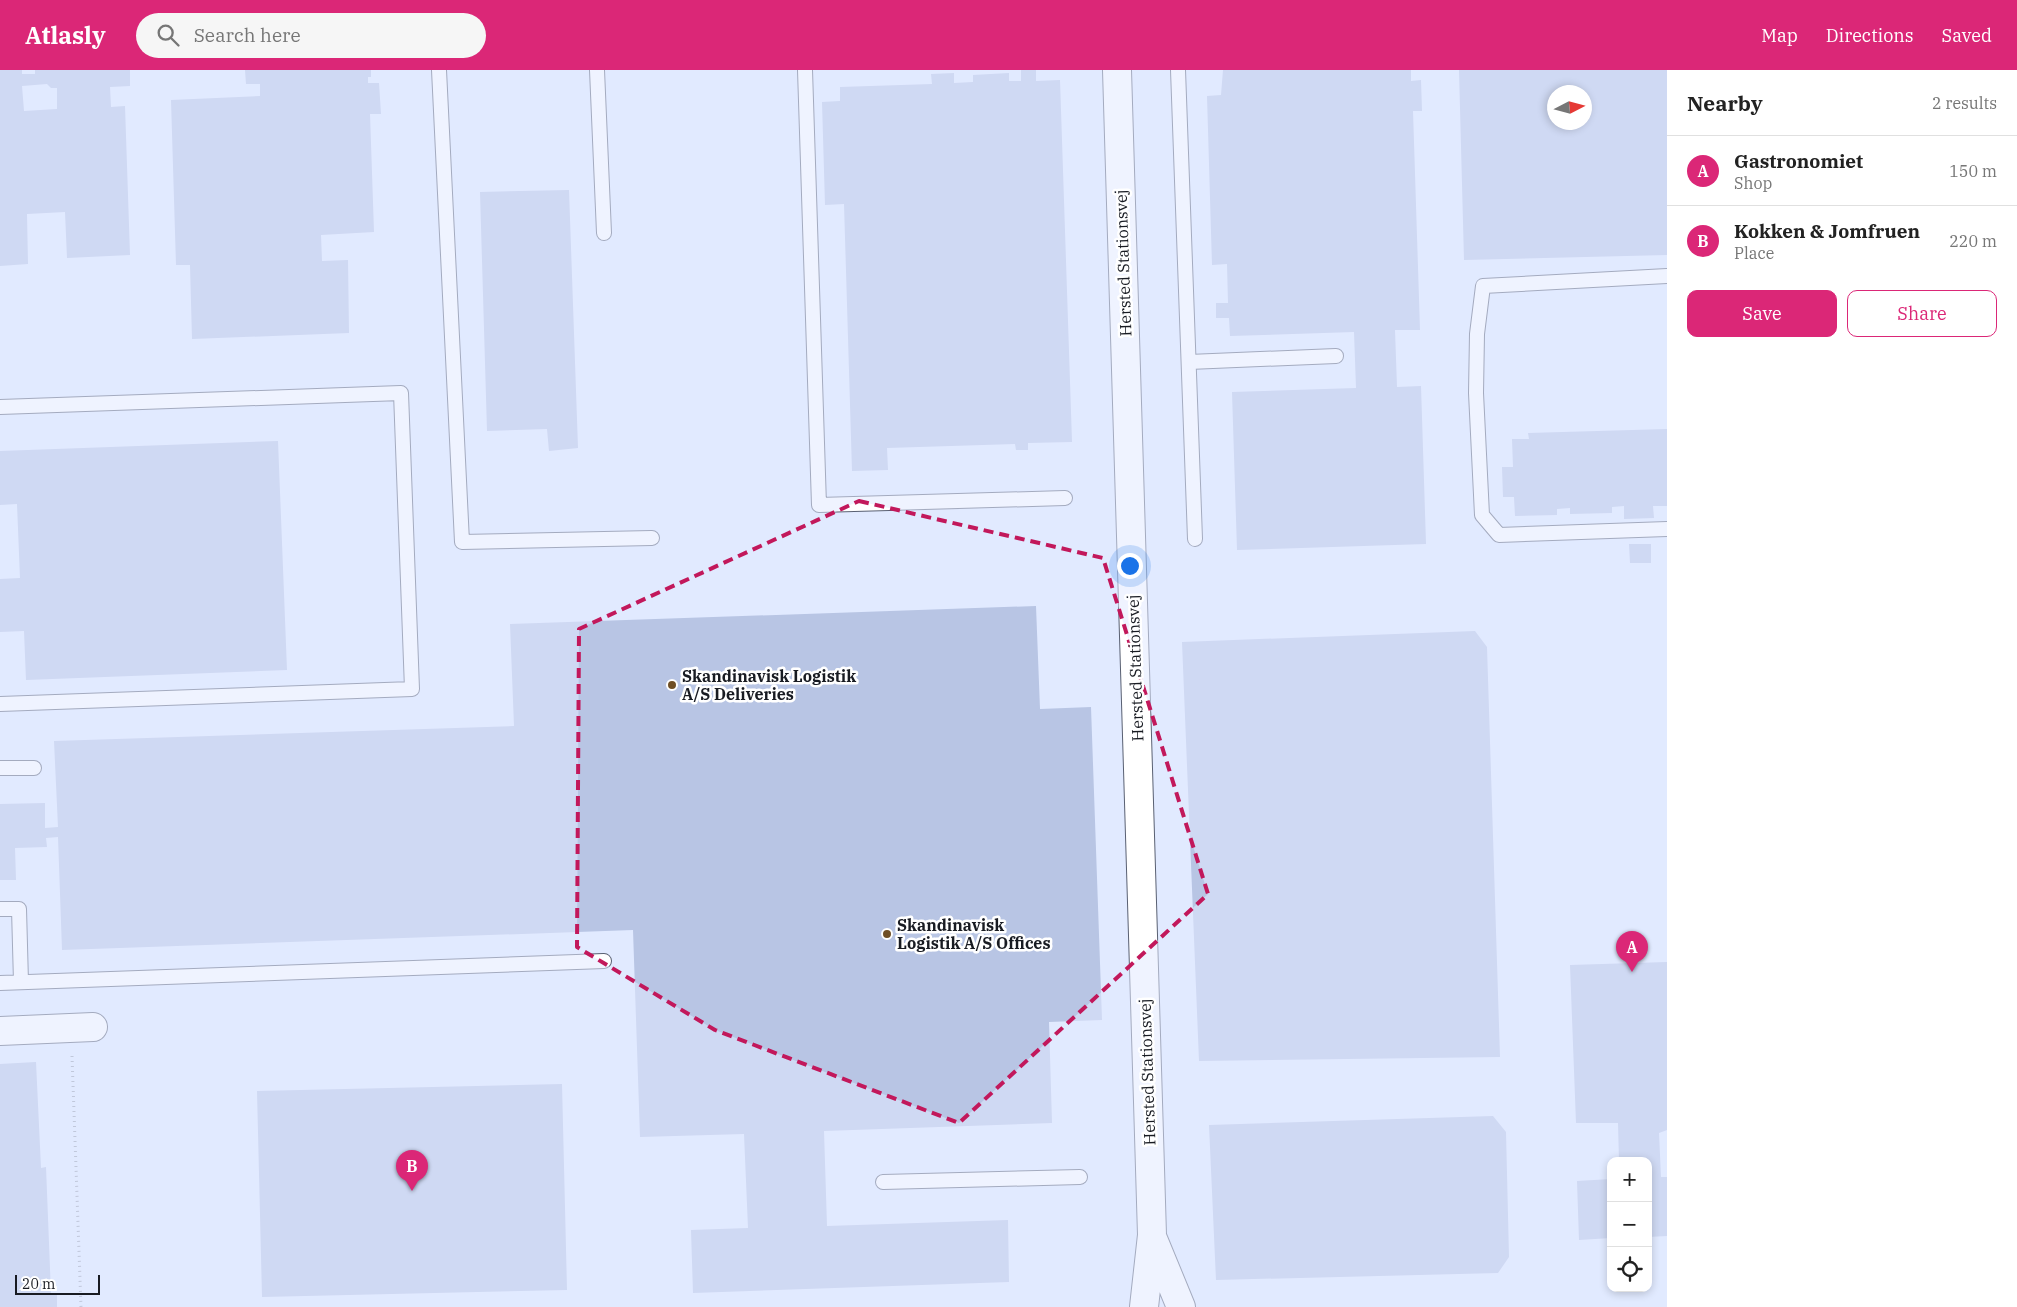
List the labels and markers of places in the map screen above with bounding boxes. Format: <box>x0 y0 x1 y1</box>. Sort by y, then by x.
place label: Skandinavisk Logistik A/S Deliveries <box>682 666 856 704</box>
marker: Skandinavisk Logistik A/S Deliveries <box>666 679 678 691</box>
place label: Skandinavisk Logistik A/S Offices <box>897 915 1051 953</box>
marker: Skandinavisk Logistik A/S Offices <box>881 928 893 940</box>
pin: A <box>1616 931 1648 972</box>
pin: B <box>396 1150 428 1191</box>

